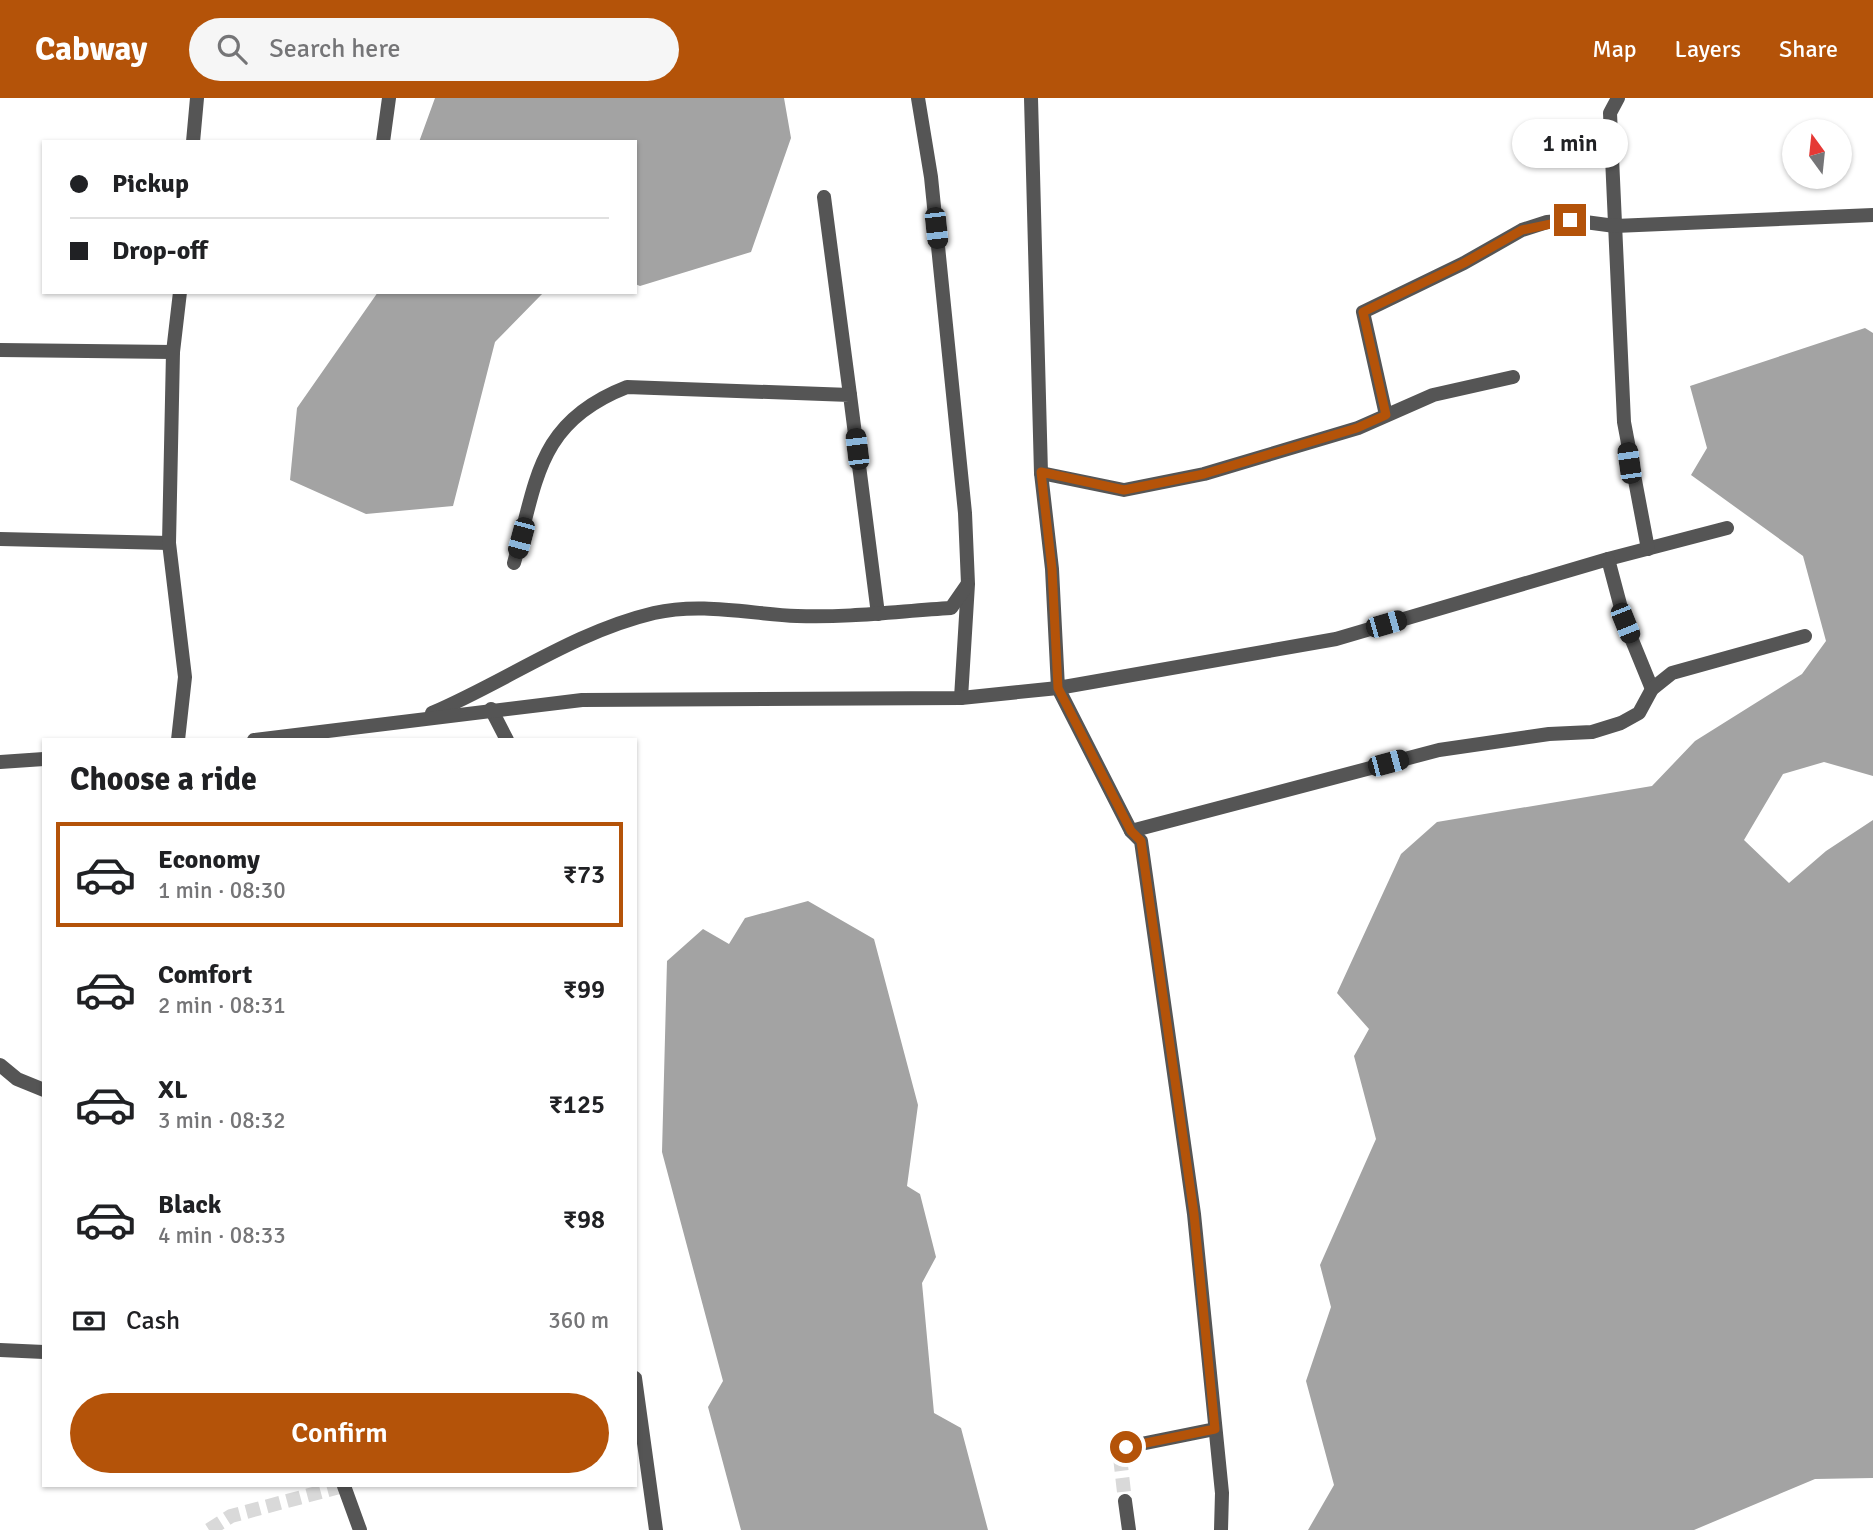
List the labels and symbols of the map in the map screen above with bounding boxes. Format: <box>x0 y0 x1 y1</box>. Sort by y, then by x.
callout: 1 min <box>1512 118 1628 167</box>
north arrow <box>1782 119 1852 189</box>
route end <box>1554 204 1586 236</box>
car <box>924 206 949 250</box>
car <box>845 427 870 471</box>
car <box>1616 441 1643 485</box>
car <box>506 515 537 561</box>
car <box>1608 600 1643 646</box>
car <box>1363 608 1410 640</box>
car <box>1365 747 1412 779</box>
route start <box>1110 1431 1142 1463</box>

